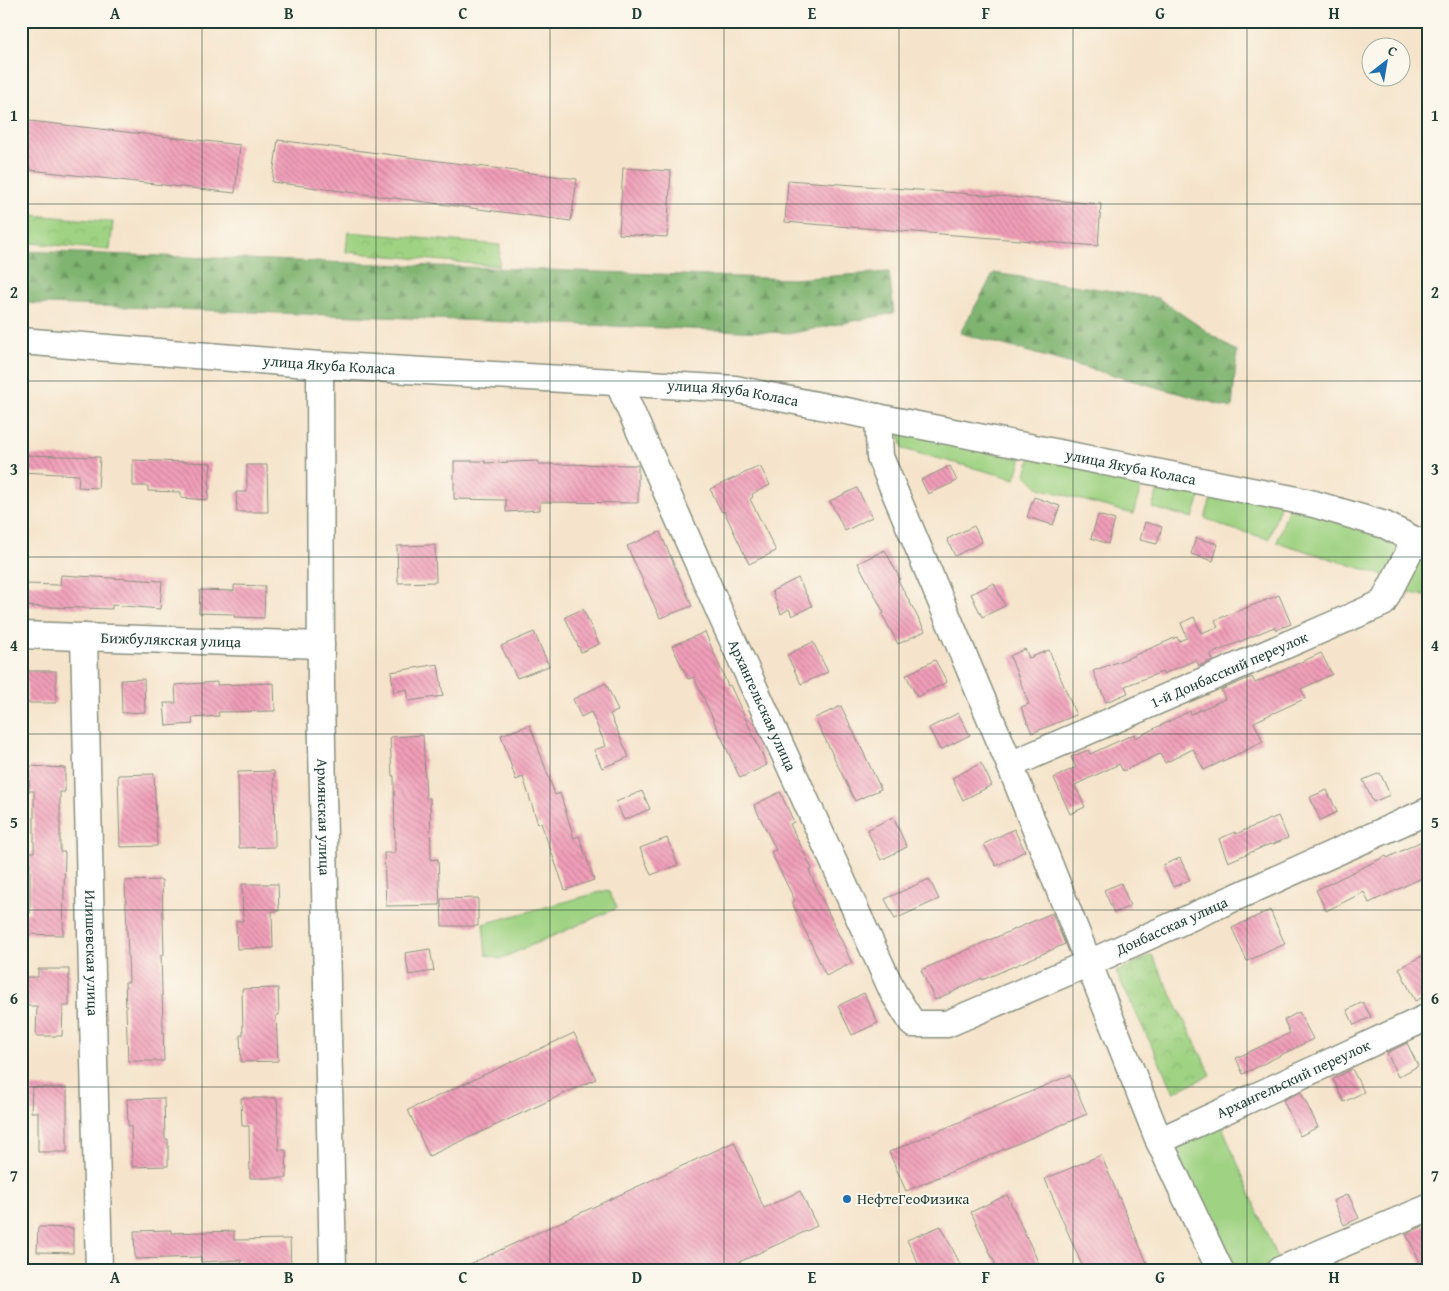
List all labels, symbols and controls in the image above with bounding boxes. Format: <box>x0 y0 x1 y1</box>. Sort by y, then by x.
text: A <box>110 1 121 25</box>
text: B <box>284 1 294 25</box>
text: C <box>458 1 468 25</box>
text: D <box>632 1 642 25</box>
text: E <box>808 1 817 25</box>
text: F <box>982 1 990 25</box>
text: G <box>1155 1 1165 25</box>
text: H <box>1328 1 1340 25</box>
north arrow <box>1362 38 1412 88</box>
text: С <box>1384 40 1401 62</box>
text: 1 <box>10 103 18 127</box>
text: 1 <box>1431 103 1439 127</box>
text: 2 <box>10 280 18 304</box>
text: 2 <box>1431 280 1439 304</box>
street label: улица Якуба Коласа <box>261 349 397 379</box>
street label: улица Якуба Коласа <box>666 374 801 411</box>
street label: улица Якуба Коласа <box>1063 443 1199 490</box>
text: 3 <box>10 457 18 481</box>
text: 3 <box>1431 457 1439 481</box>
street label: 1-й Донбасский переулок <box>1147 626 1311 713</box>
street label: Бижбулякская улица <box>100 627 242 652</box>
text: 4 <box>10 633 18 657</box>
text: 4 <box>1431 633 1439 657</box>
street label: Архангельская улица <box>724 636 802 775</box>
street label: Армянская улица <box>312 758 336 877</box>
text: 5 <box>10 810 18 834</box>
text: 5 <box>1431 810 1439 834</box>
street label: Илишевская улица <box>80 890 104 1017</box>
street label: Донбасская улица <box>1111 891 1232 960</box>
text: 6 <box>10 986 18 1010</box>
text: 6 <box>1431 986 1439 1010</box>
street label: Архангельский переулок <box>1213 1034 1374 1123</box>
text: 7 <box>10 1163 18 1187</box>
text: 7 <box>1431 1163 1439 1187</box>
place label: НефтеГеоФизика <box>857 1188 970 1209</box>
marker: НефтеГеоФизика <box>841 1193 853 1205</box>
text: A <box>110 1265 121 1289</box>
text: B <box>284 1265 294 1289</box>
text: C <box>458 1265 468 1289</box>
text: D <box>632 1265 642 1289</box>
text: E <box>808 1265 817 1289</box>
text: F <box>982 1265 990 1289</box>
text: G <box>1155 1265 1165 1289</box>
text: H <box>1328 1265 1340 1289</box>

